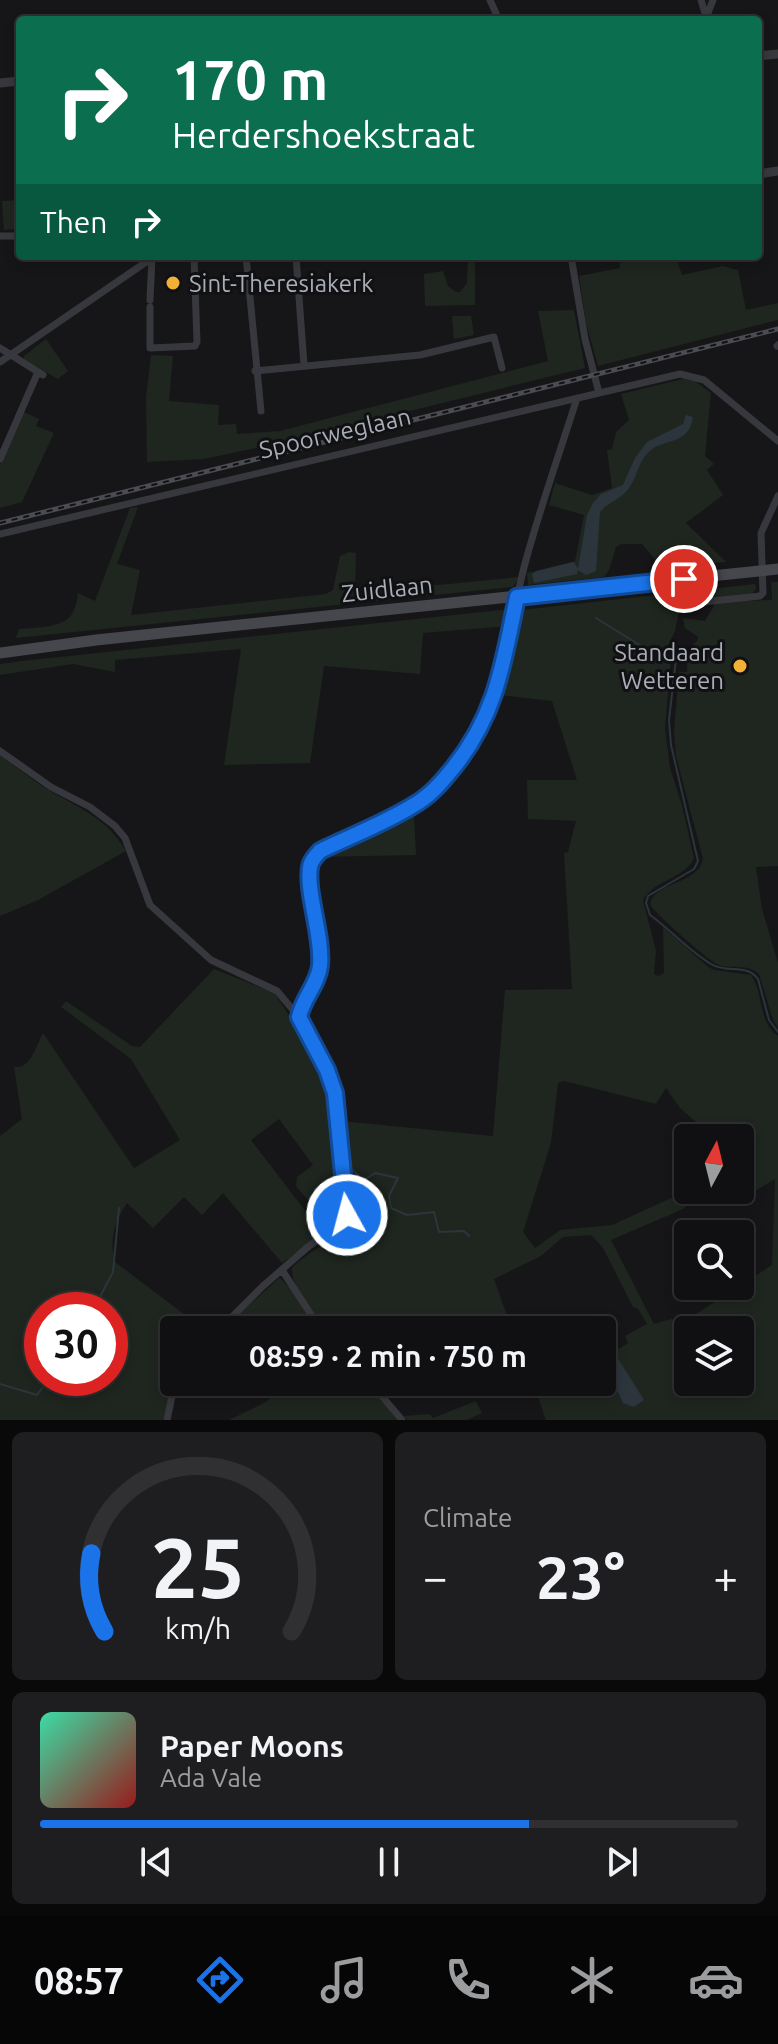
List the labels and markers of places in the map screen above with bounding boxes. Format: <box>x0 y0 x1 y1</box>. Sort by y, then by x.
place label: Sint-Theresiakerk <box>189 270 373 297</box>
marker: Sint-Theresiakerk <box>164 274 182 292</box>
pin <box>650 545 718 613</box>
place label: Standaard Wetteren <box>614 639 724 694</box>
marker: Standaard Wetteren <box>731 657 749 675</box>

